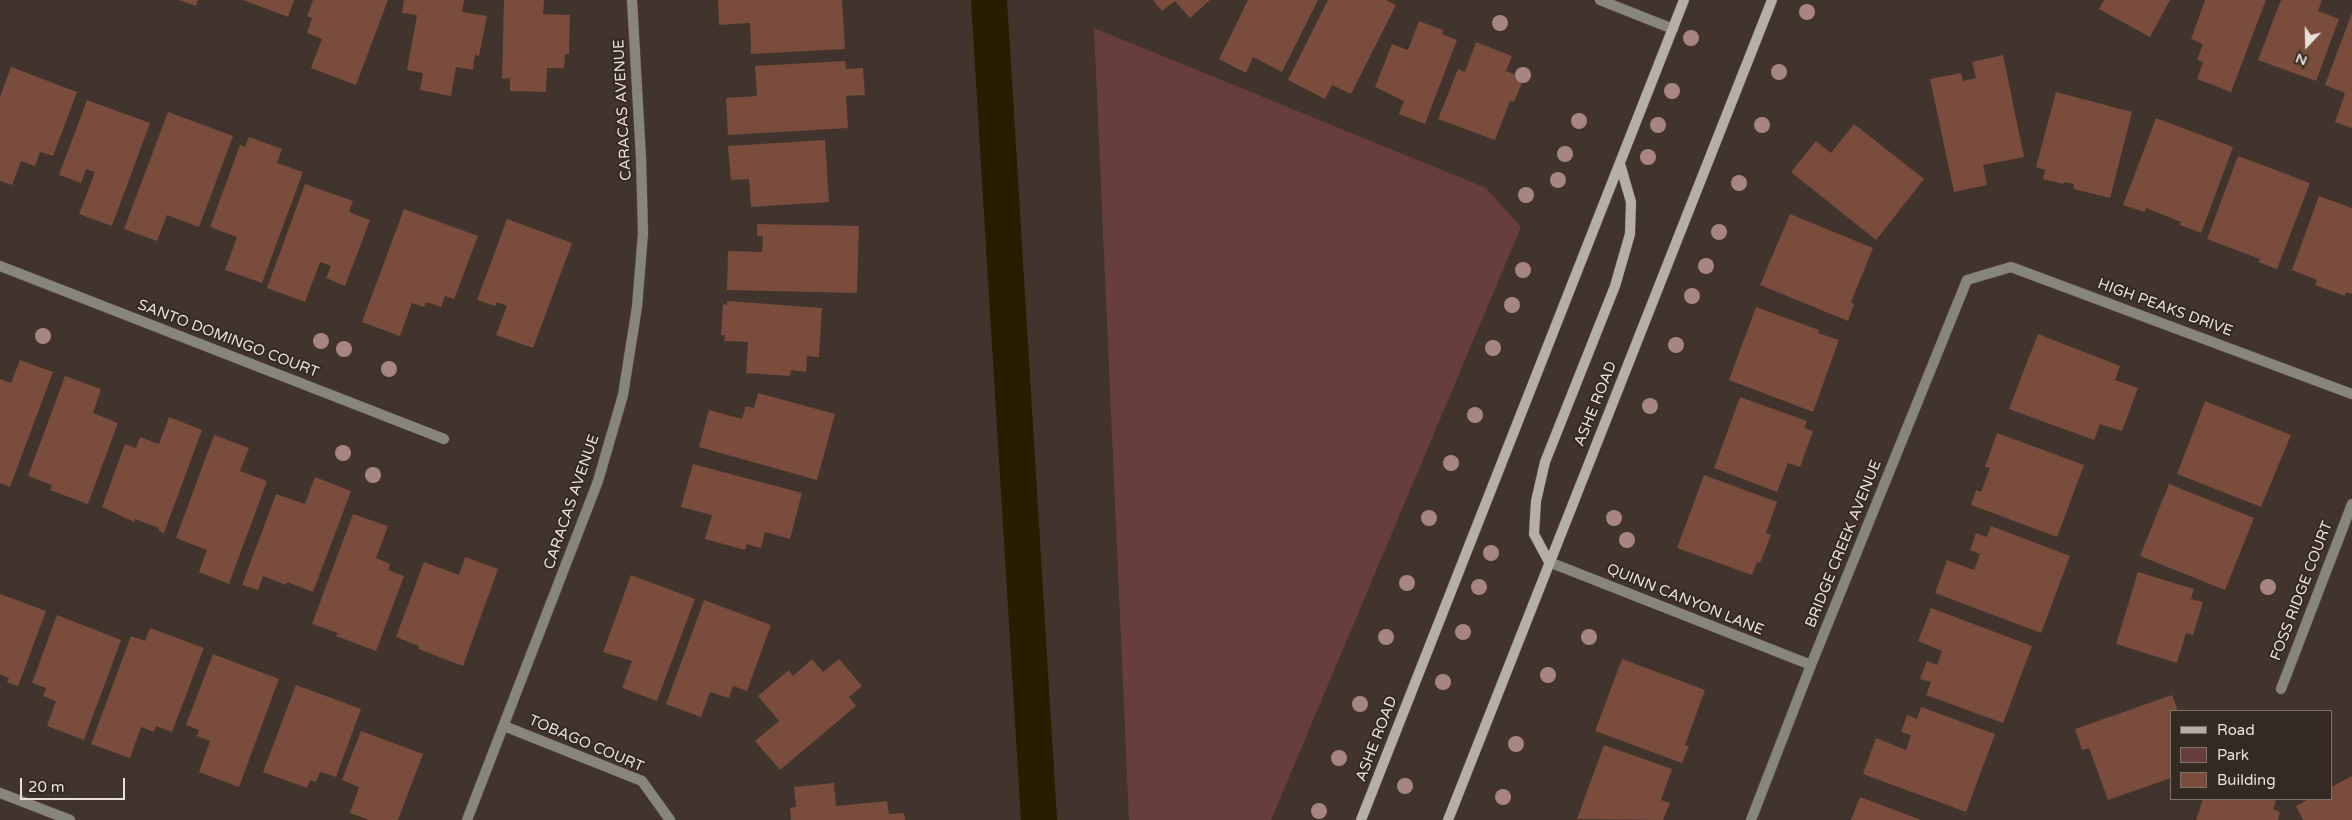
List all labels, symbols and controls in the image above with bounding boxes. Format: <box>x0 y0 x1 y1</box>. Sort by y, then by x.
north arrow <box>2282 20 2332 70</box>
street label: CARACAS AVENUE <box>610 39 636 181</box>
text: N <box>2293 50 2310 69</box>
street label: HIGH PEAKS DRIVE <box>2095 275 2235 341</box>
street label: SANTO DOMINGO COURT <box>135 296 321 382</box>
street label: ASHE ROAD <box>1571 359 1621 449</box>
street label: CARACAS AVENUE <box>540 432 604 572</box>
street label: BRIDGE CREEK AVENUE <box>1802 458 1886 630</box>
street label: FOSS RIDGE COURT <box>2267 519 2337 663</box>
street label: QUINN CANYON LANE <box>1604 560 1766 640</box>
street label: ASHE ROAD <box>1352 694 1402 784</box>
legend <box>2170 710 2332 800</box>
street label: TOBAGO COURT <box>526 712 646 776</box>
text: Road <box>2217 721 2255 739</box>
text: Park <box>2217 746 2249 764</box>
scale bar <box>22 768 128 800</box>
text: Building <box>2217 771 2276 789</box>
text: 20 m <box>28 778 65 796</box>

